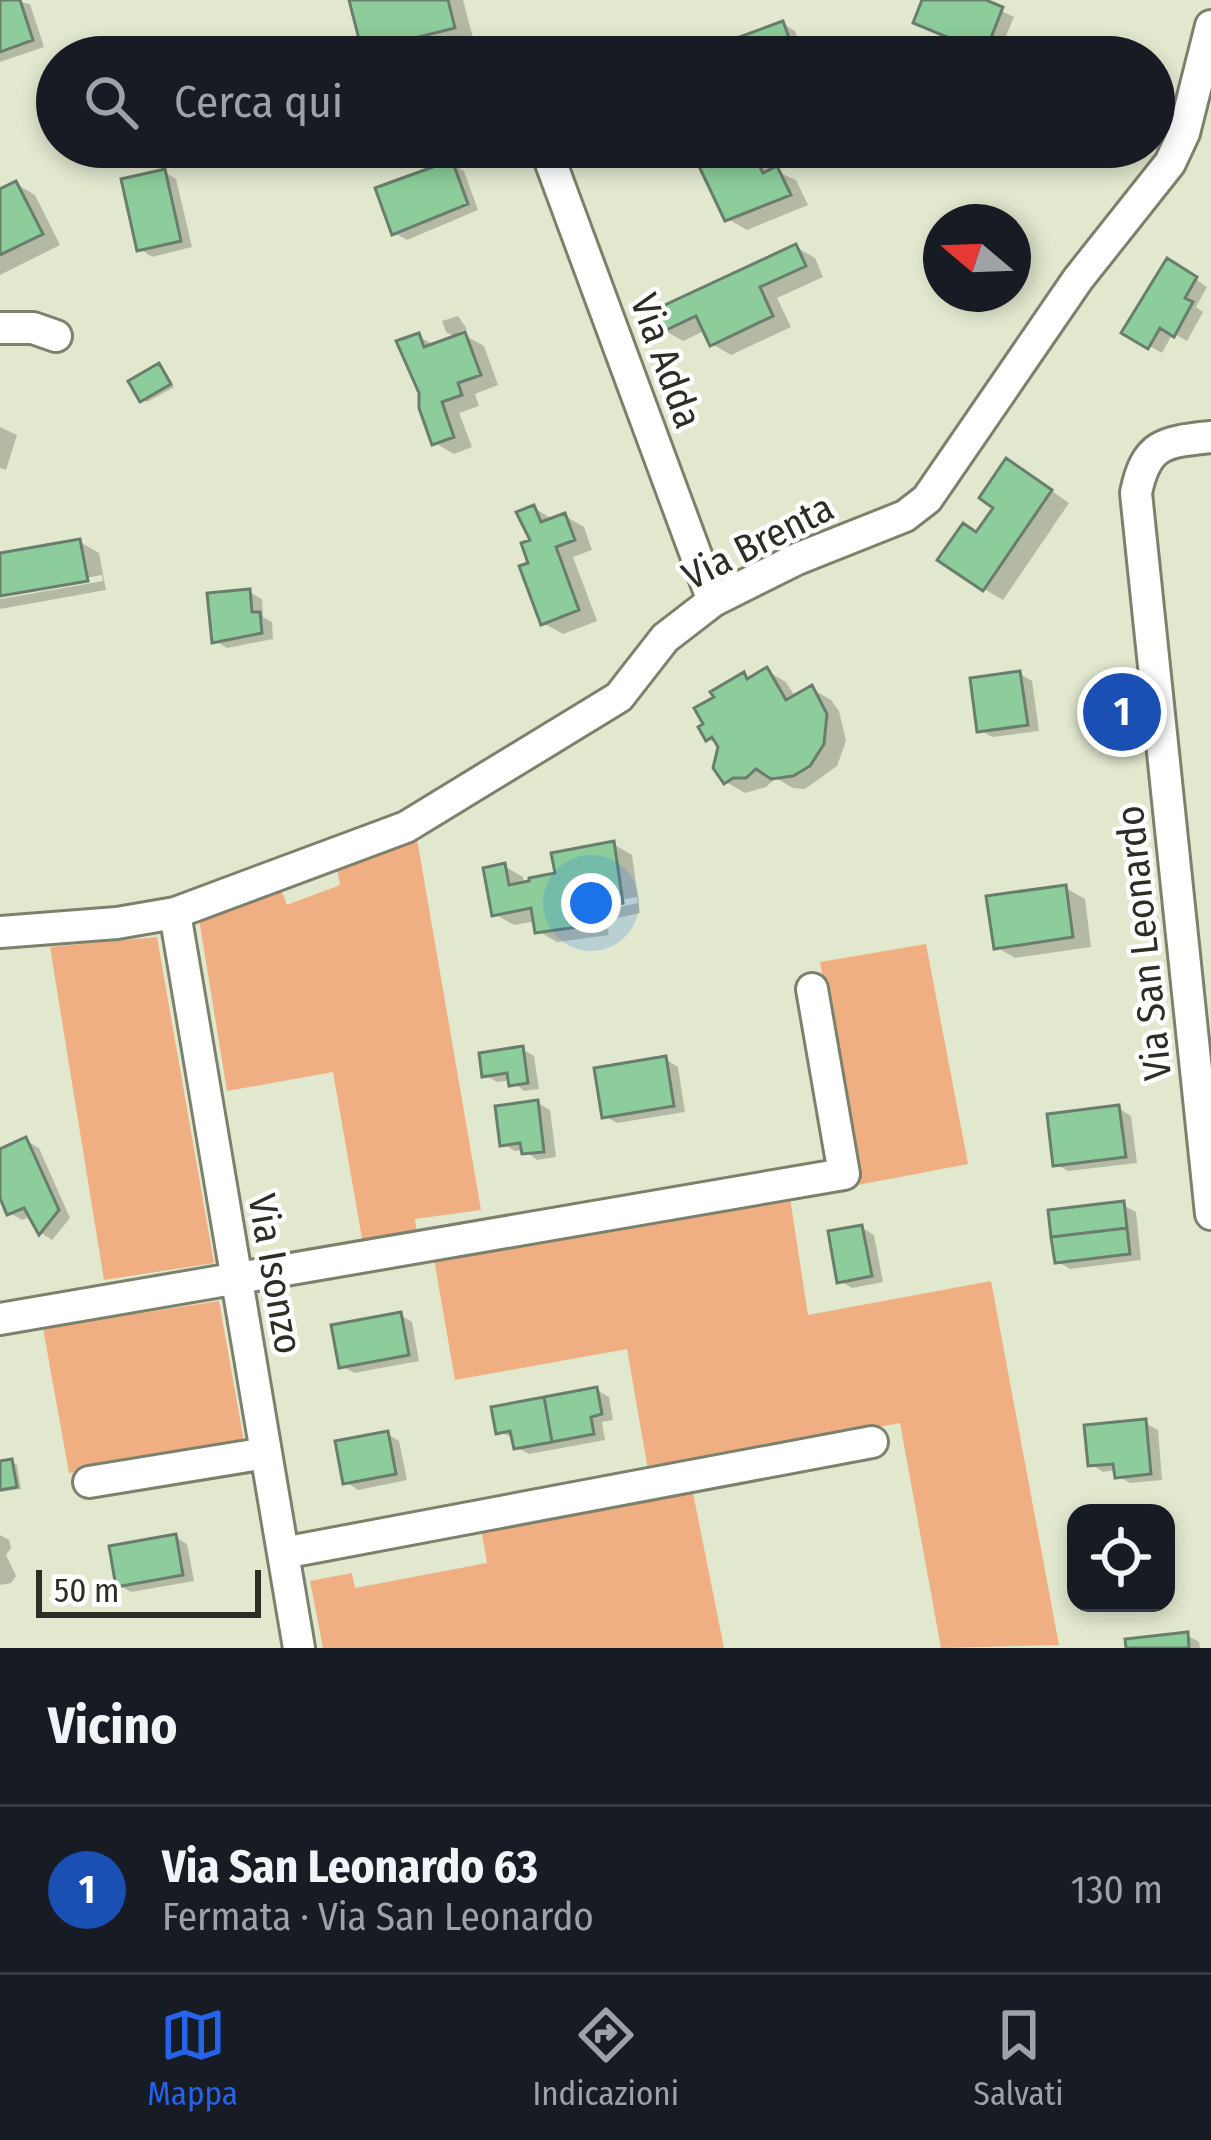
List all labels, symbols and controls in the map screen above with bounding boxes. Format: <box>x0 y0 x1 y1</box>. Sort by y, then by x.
search box <box>36 36 1175 168</box>
icon: search <box>78 69 144 135</box>
text: Cerca qui <box>174 75 343 129</box>
north arrow <box>923 204 1031 312</box>
street label: Via Adda <box>621 288 711 434</box>
street label: Via Brenta <box>675 484 841 600</box>
pin: 1 <box>1083 667 1161 757</box>
street label: Via San Leonardo <box>1107 803 1181 1083</box>
your location <box>561 873 621 933</box>
street label: Via Isonzo <box>238 1190 312 1358</box>
map controls <box>1067 1504 1175 1612</box>
button: locate <box>1067 1504 1175 1612</box>
scale bar <box>36 1564 261 1617</box>
text: 50 m <box>54 1571 119 1611</box>
text: Vicino <box>48 1695 177 1757</box>
text: Via San Leonardo 63 <box>162 1840 538 1894</box>
text: 1 <box>79 1867 95 1913</box>
text: 130 m <box>1071 1867 1163 1913</box>
text: Fermata · Via San Leonardo <box>162 1894 594 1940</box>
tab: Mappa <box>147 2002 238 2114</box>
tab: Indicazioni <box>533 2002 679 2114</box>
tab: Salvati <box>974 2002 1064 2114</box>

